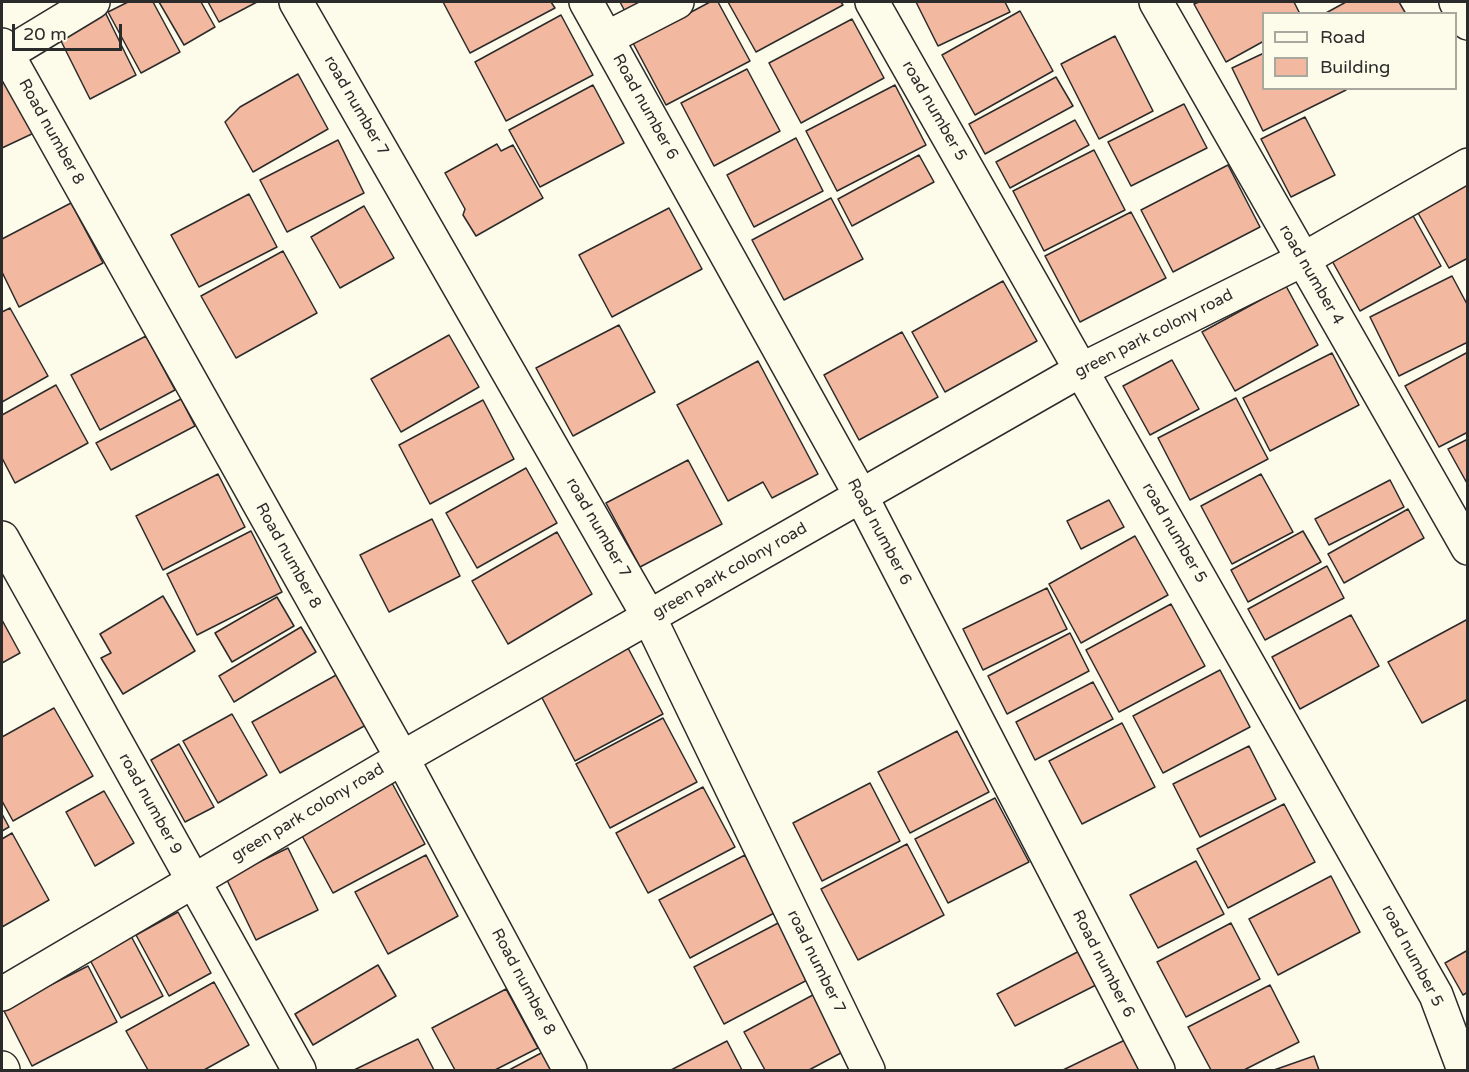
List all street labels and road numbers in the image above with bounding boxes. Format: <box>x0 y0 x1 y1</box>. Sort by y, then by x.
street label: Road number 6 <box>608 51 682 163</box>
street label: road number 7 <box>320 53 392 159</box>
street label: road number 5 <box>898 58 970 164</box>
street label: Road number 8 <box>14 76 88 188</box>
street label: road number 4 <box>1275 222 1347 328</box>
street label: green park colony road <box>1072 286 1236 382</box>
street label: road number 7 <box>562 475 634 581</box>
street label: Road number 6 <box>843 475 915 589</box>
street label: road number 5 <box>1138 480 1210 586</box>
street label: Road number 8 <box>251 500 325 612</box>
street label: green park colony road <box>649 519 811 623</box>
street label: road number 9 <box>114 750 186 858</box>
street label: green park colony road <box>228 760 388 866</box>
street label: road number 5 <box>1377 902 1447 1010</box>
street label: road number 7 <box>783 907 849 1017</box>
street label: Road number 6 <box>1068 907 1138 1021</box>
street label: Road number 8 <box>487 925 559 1039</box>

